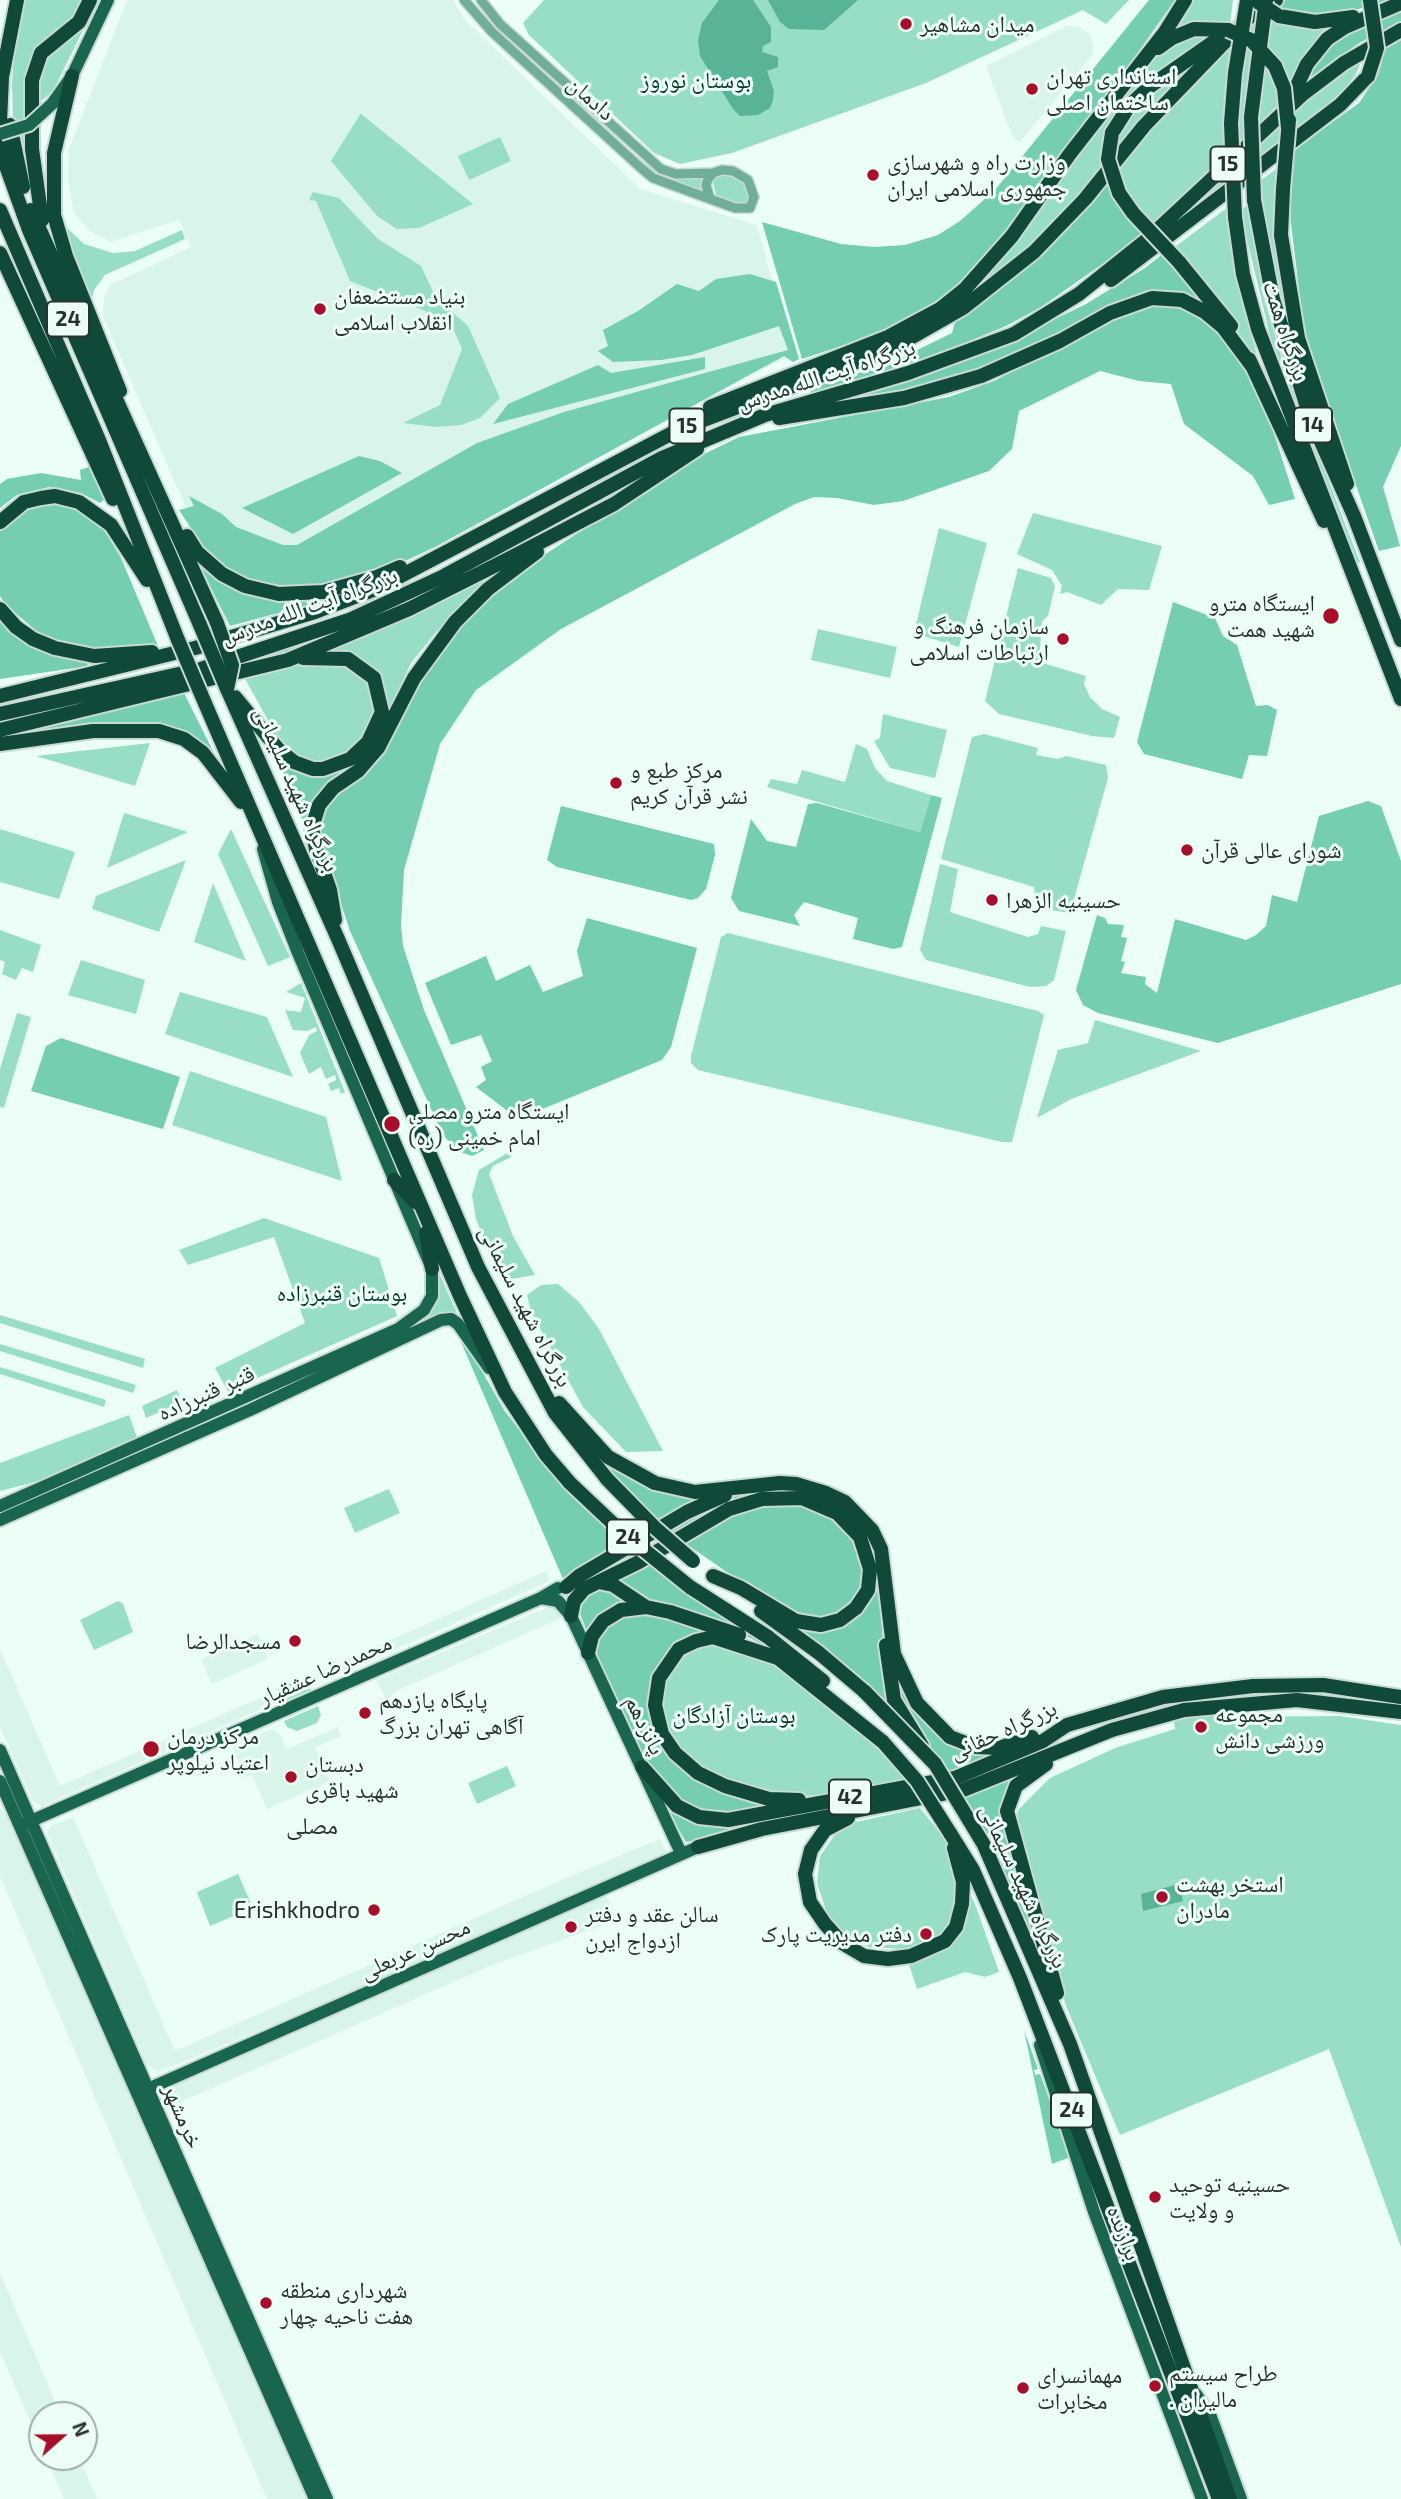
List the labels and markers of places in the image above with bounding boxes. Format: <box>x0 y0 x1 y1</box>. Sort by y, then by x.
place label: میدان مشاهیر <box>920 10 1035 38</box>
marker: میدان مشاهیر <box>898 16 914 32</box>
place label: استانداری تهران ساختمان اصلی <box>1046 62 1177 116</box>
marker: استانداری تهران ساختمان اصلی <box>1024 81 1040 97</box>
place label: وزارت راه و شهرسازی جمهوری اسلامی ایران <box>887 148 1067 202</box>
marker: وزارت راه و شهرسازی جمهوری اسلامی ایران <box>865 167 881 183</box>
place label: بنیاد مستضعفان انقلاب اسلامی <box>334 282 465 336</box>
marker: بنیاد مستضعفان انقلاب اسلامی <box>312 301 328 317</box>
place label: ایستگاه مترو شهید همت <box>1208 589 1315 643</box>
marker: ایستگاه مترو شهید همت <box>1321 606 1341 626</box>
place label: سازمان فرهنگ و ارتباطات اسلامی <box>909 612 1049 666</box>
marker: سازمان فرهنگ و ارتباطات اسلامی <box>1055 631 1071 647</box>
place label: مرکز طبع و نشر قرآن کریم <box>630 756 748 810</box>
marker: مرکز طبع و نشر قرآن کریم <box>608 775 624 791</box>
place label: شورای عالی قرآن <box>1201 836 1342 864</box>
marker: شورای عالی قرآن <box>1179 842 1195 858</box>
place label: حسینیه الزهرا <box>1006 886 1121 914</box>
marker: حسینیه الزهرا <box>984 892 1000 908</box>
place label: ایستگاه مترو مصلی امام خمینی (ره) <box>408 1097 570 1151</box>
marker: ایستگاه مترو مصلی امام خمینی (ره) <box>382 1114 402 1134</box>
place label: مسجدالرضا <box>186 1627 281 1655</box>
marker: مسجدالرضا <box>287 1633 303 1649</box>
place label: پایگاه یازدهم آگاهی تهران بزرگ <box>379 1686 524 1740</box>
place label: مجموعه ورزشی دانش <box>1215 1700 1324 1754</box>
marker: پایگاه یازدهم آگاهی تهران بزرگ <box>357 1705 373 1721</box>
marker: مجموعه ورزشی دانش <box>1193 1719 1209 1735</box>
place label: مرکز درمان اعتیاد نیلوپر <box>167 1722 269 1776</box>
marker: مرکز درمان اعتیاد نیلوپر <box>141 1739 161 1759</box>
place label: دبستان شهید باقری <box>305 1750 399 1804</box>
marker: دبستان شهید باقری <box>283 1769 299 1785</box>
place label: استخر بهشت مادران <box>1176 1870 1284 1924</box>
marker: استخر بهشت مادران <box>1154 1889 1170 1905</box>
place label: Erishkhodro <box>234 1896 360 1924</box>
place label: سالن عقد و دفتر ازدواج ایرن <box>585 1900 719 1954</box>
marker: Erishkhodro <box>366 1902 382 1918</box>
marker: سالن عقد و دفتر ازدواج ایرن <box>563 1919 579 1935</box>
place label: دفتر مدیریت پارک <box>761 1920 912 1948</box>
marker: دفتر مدیریت پارک <box>918 1926 934 1942</box>
place label: حسینیه توحید و ولایت <box>1169 2170 1290 2224</box>
marker: حسینیه توحید و ولایت <box>1147 2189 1163 2205</box>
place label: شهرداری منطقه هفت ناحیه چهار <box>280 2276 413 2330</box>
marker: شهرداری منطقه هفت ناحیه چهار <box>258 2295 274 2311</box>
place label: طراح سیستم . مالیران <box>1169 2359 1278 2413</box>
place label: مهمانسرای مخابرات <box>1037 2361 1122 2415</box>
marker: طراح سیستم . مالیران <box>1147 2378 1163 2394</box>
marker: مهمانسرای مخابرات <box>1015 2380 1031 2396</box>

